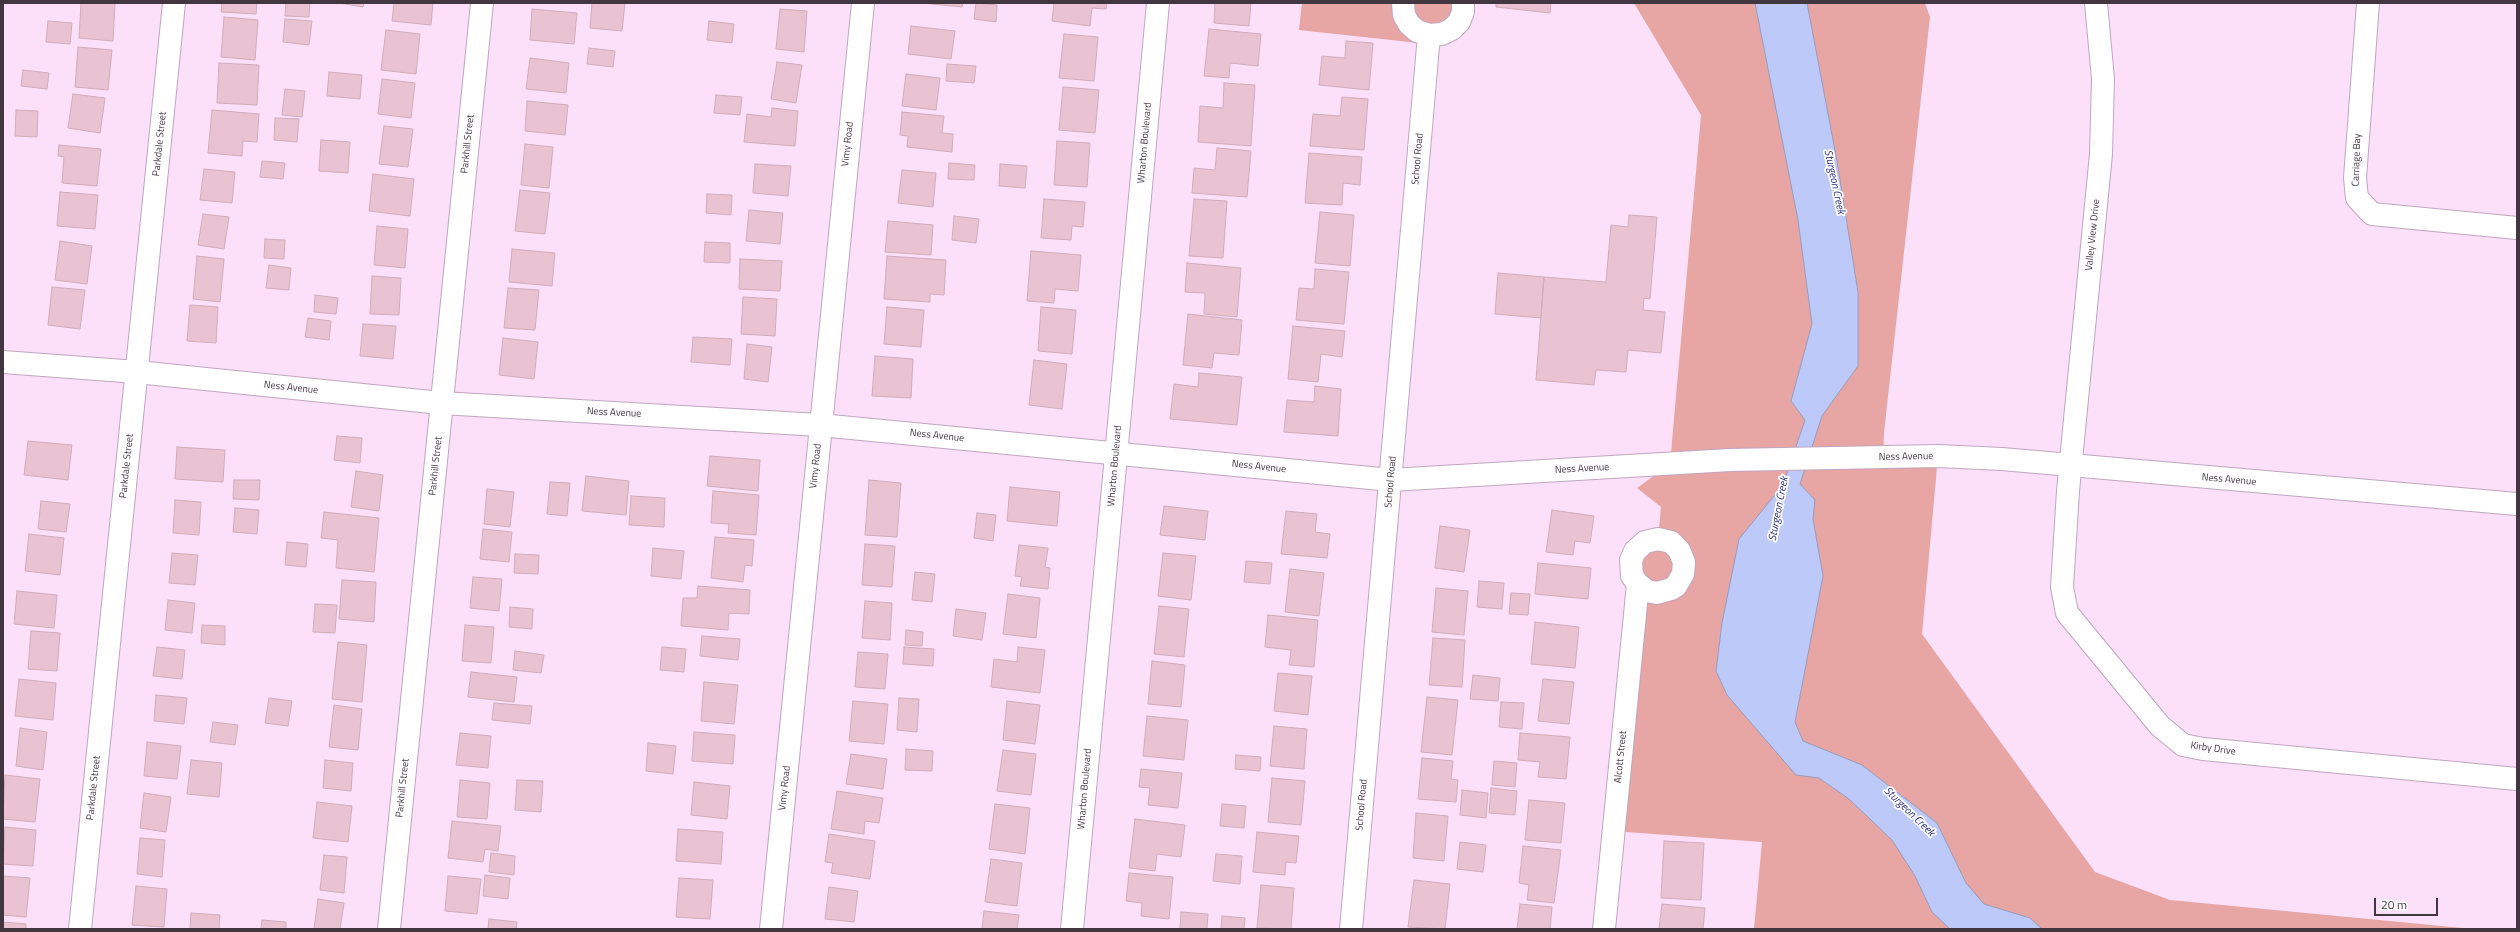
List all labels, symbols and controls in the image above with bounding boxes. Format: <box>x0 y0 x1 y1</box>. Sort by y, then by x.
street label: Wharton Boulevard <box>1135 102 1155 184</box>
street label: Parkdale Street <box>151 111 169 177</box>
street label: Parkhill Street <box>459 114 477 174</box>
street label: Vimy Road <box>840 121 856 167</box>
street label: School Road <box>1410 133 1426 185</box>
street label: Carriage Bay <box>2350 133 2364 187</box>
water label: Sturgeon Creek <box>1821 149 1847 215</box>
street label: Valley View Drive <box>2083 199 2103 271</box>
street label: Ness Avenue <box>263 379 319 397</box>
street label: Ness Avenue <box>586 406 642 420</box>
street label: Wharton Boulevard <box>1105 425 1125 507</box>
street label: Ness Avenue <box>909 427 965 445</box>
street label: Parkdale Street <box>118 433 136 499</box>
street label: Parkhill Street <box>427 436 445 496</box>
street label: Vimy Road <box>808 443 824 489</box>
street label: Ness Avenue <box>1879 451 1933 463</box>
street label: School Road <box>1383 456 1399 508</box>
street label: Ness Avenue <box>1231 458 1287 476</box>
street label: Ness Avenue <box>1554 462 1610 476</box>
street label: Ness Avenue <box>2201 472 2257 488</box>
water label: Sturgeon Creek <box>1766 476 1792 542</box>
street label: Alcott Street <box>1612 730 1630 784</box>
street label: Kirby Drive <box>2190 740 2236 758</box>
street label: Wharton Boulevard <box>1075 748 1095 830</box>
street label: Parkdale Street <box>85 755 103 821</box>
street label: Parkhill Street <box>394 758 412 818</box>
street label: Vimy Road <box>777 765 793 811</box>
street label: School Road <box>1354 779 1370 831</box>
water label: Sturgeon Creek <box>1881 785 1937 839</box>
scale bar <box>2376 890 2440 916</box>
text: 20 m <box>2381 895 2407 914</box>

